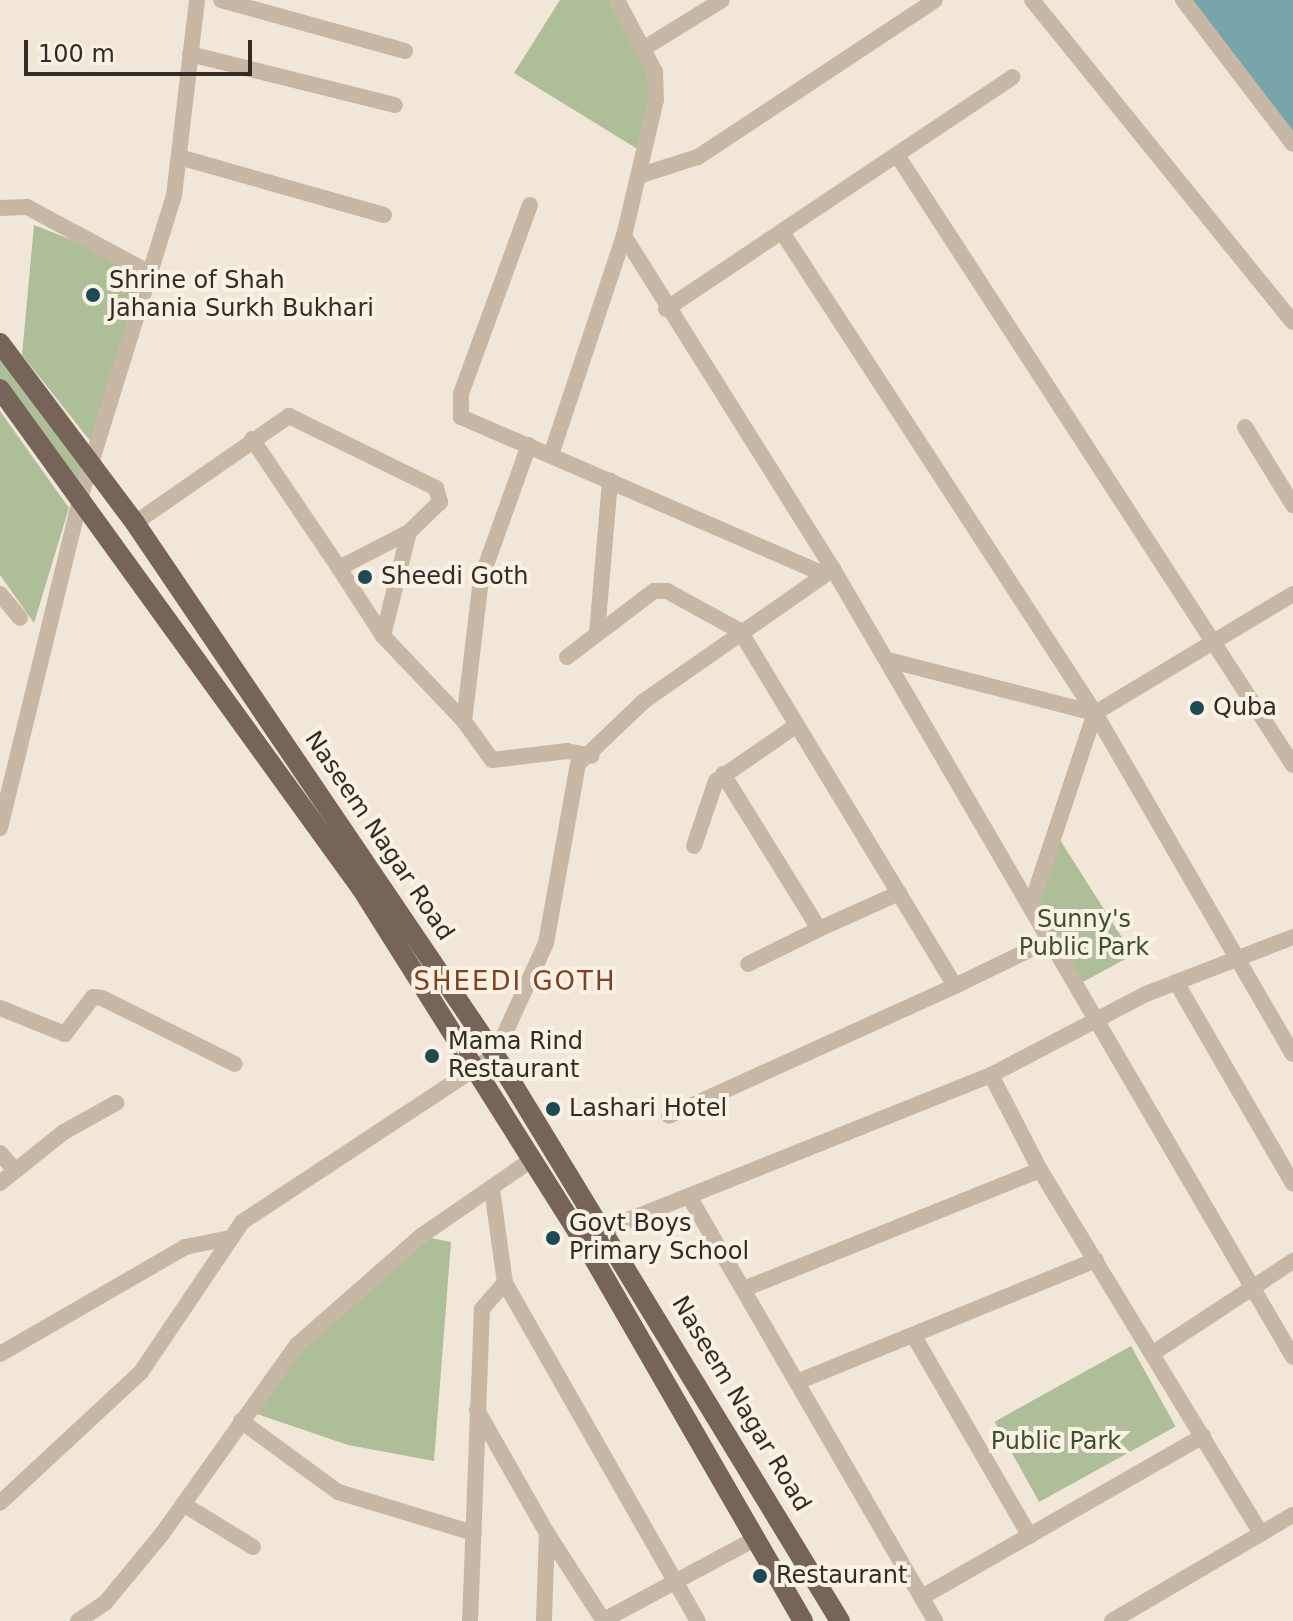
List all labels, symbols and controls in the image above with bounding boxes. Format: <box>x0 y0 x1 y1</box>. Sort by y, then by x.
scale bar <box>28 24 256 74</box>
text: 100 m <box>38 40 115 68</box>
place label: Shrine of Shah Jahania Surkh Bukhari <box>109 267 374 323</box>
marker: Shrine of Shah Jahania Surkh Bukhari <box>84 286 102 304</box>
place label: Sheedi Goth <box>381 563 528 591</box>
marker: Sheedi Goth <box>356 568 374 586</box>
place label: Quba <box>1213 694 1277 722</box>
marker: Quba <box>1188 699 1206 717</box>
street label: Naseem Nagar Road <box>298 726 460 946</box>
park label: Sunny's Public Park <box>1019 906 1149 962</box>
district label: SHEEDI GOTH <box>414 966 616 998</box>
place label: Mama Rind Restaurant <box>448 1028 583 1084</box>
marker: Mama Rind Restaurant <box>423 1047 441 1065</box>
place label: Lashari Hotel <box>569 1095 727 1123</box>
marker: Lashari Hotel <box>544 1100 562 1118</box>
place label: Govt Boys Primary School <box>569 1210 749 1266</box>
marker: Govt Boys Primary School <box>544 1229 562 1247</box>
street label: Naseem Nagar Road <box>665 1291 817 1517</box>
park label: Public Park <box>991 1428 1121 1456</box>
place label: Restaurant <box>776 1562 907 1590</box>
marker: Restaurant <box>751 1567 769 1585</box>

